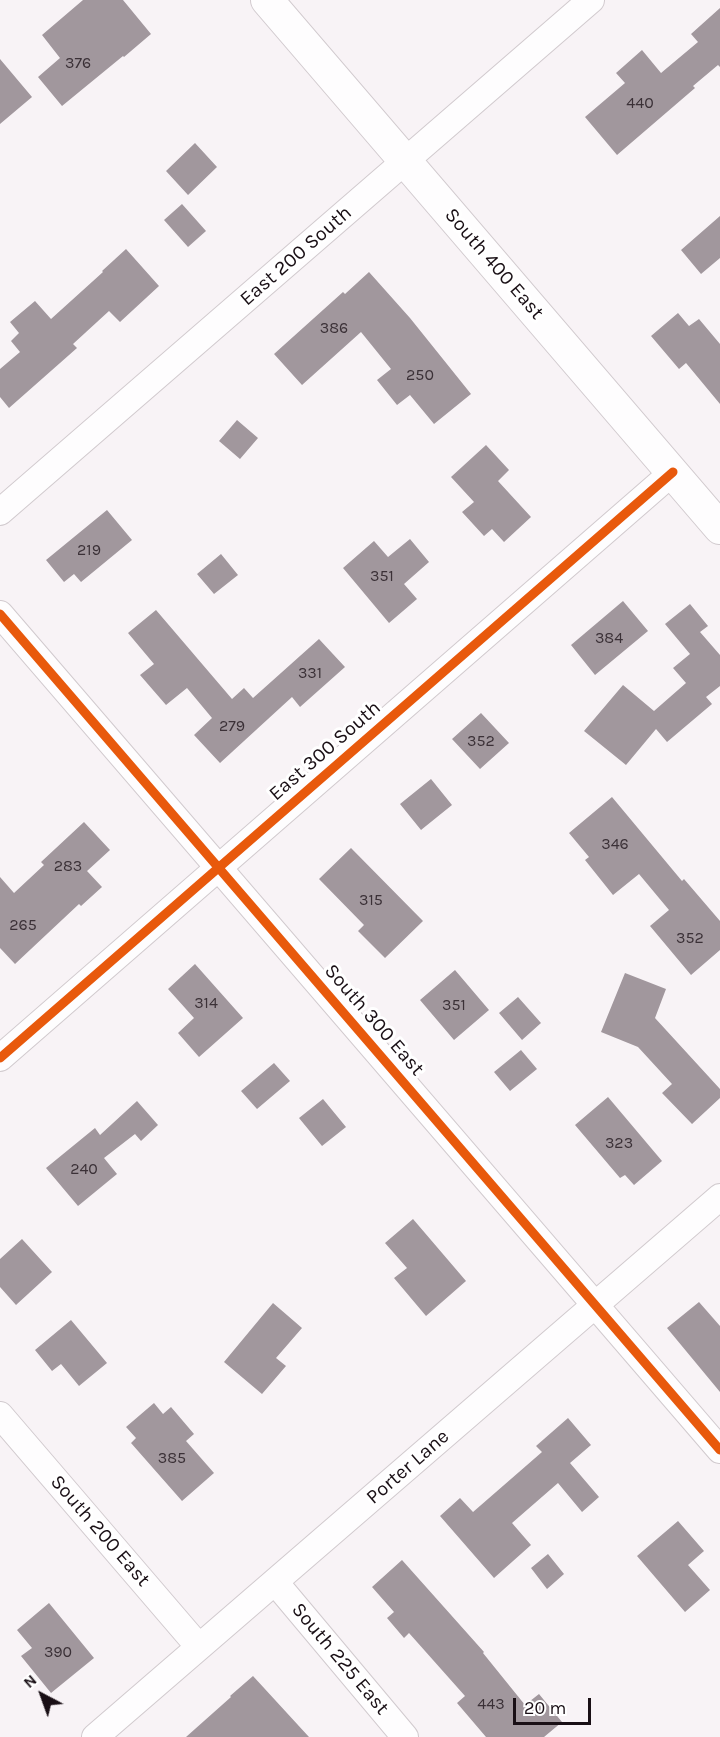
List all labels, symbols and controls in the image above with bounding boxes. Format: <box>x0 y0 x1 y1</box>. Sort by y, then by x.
house number: 376 <box>65 53 91 73</box>
house number: 440 <box>626 93 654 113</box>
street label: East 200 South <box>235 201 357 311</box>
street label: South 400 East <box>439 204 549 324</box>
house number: 386 <box>320 318 348 338</box>
house number: 250 <box>406 365 434 385</box>
house number: 219 <box>77 540 101 560</box>
house number: 351 <box>370 566 394 586</box>
house number: 384 <box>595 628 623 648</box>
house number: 331 <box>298 663 322 683</box>
street label: East 300 South <box>264 696 386 806</box>
house number: 279 <box>219 716 245 736</box>
house number: 352 <box>467 731 495 751</box>
house number: 346 <box>601 834 629 854</box>
house number: 283 <box>54 856 82 876</box>
house number: 315 <box>359 890 383 910</box>
house number: 265 <box>9 915 37 935</box>
house number: 352 <box>676 928 704 948</box>
street label: South 300 East <box>319 959 429 1081</box>
house number: 314 <box>194 993 218 1013</box>
house number: 351 <box>442 995 466 1015</box>
house number: 323 <box>605 1133 633 1153</box>
house number: 240 <box>70 1159 98 1179</box>
street label: Porter Lane <box>362 1425 454 1509</box>
house number: 385 <box>158 1448 186 1468</box>
street label: South 200 East <box>45 1470 155 1592</box>
street label: South 225 East <box>286 1598 394 1720</box>
house number: 390 <box>44 1642 72 1662</box>
north arrow <box>12 1665 72 1725</box>
text: N <box>19 1670 40 1692</box>
scale bar <box>516 1686 594 1724</box>
house number: 443 <box>477 1694 505 1714</box>
text: 20 m <box>524 1697 566 1719</box>

